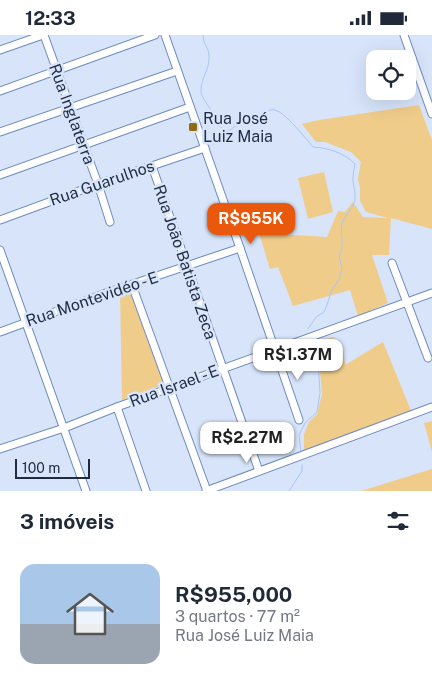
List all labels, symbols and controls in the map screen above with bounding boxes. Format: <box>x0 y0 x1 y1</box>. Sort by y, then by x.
text: 12:33 <box>25 7 76 29</box>
map controls <box>366 50 416 100</box>
button: locate <box>366 50 416 100</box>
street label: Rua Inglaterra <box>45 61 99 167</box>
place label: Rua José Luiz Maia <box>203 109 273 146</box>
marker: Rua José Luiz Maia <box>187 121 199 133</box>
street label: Rua Guarulhos <box>47 156 157 210</box>
street label: Rua João Batista Zeca <box>150 182 220 342</box>
pin: R$955K <box>210 203 292 245</box>
text: R$955K <box>218 209 284 228</box>
street label: Rua Montevidéo - E <box>23 267 161 331</box>
pin: R$1.37M <box>252 339 344 381</box>
text: R$1.37M <box>264 345 332 364</box>
street label: Rua Israel - E <box>127 361 221 411</box>
pin: R$2.27M <box>201 421 293 464</box>
text: R$2.27M <box>211 428 283 447</box>
scale bar <box>15 456 90 479</box>
text: 100 m <box>22 460 60 476</box>
icon: filters <box>384 507 412 535</box>
text: 3 imóveis <box>20 509 114 534</box>
text: R$955,000 <box>175 582 292 607</box>
icon: home <box>60 584 120 644</box>
text: 3 quartos · 77 m² <box>175 607 300 626</box>
text: Rua José Luiz Maia <box>175 626 314 645</box>

